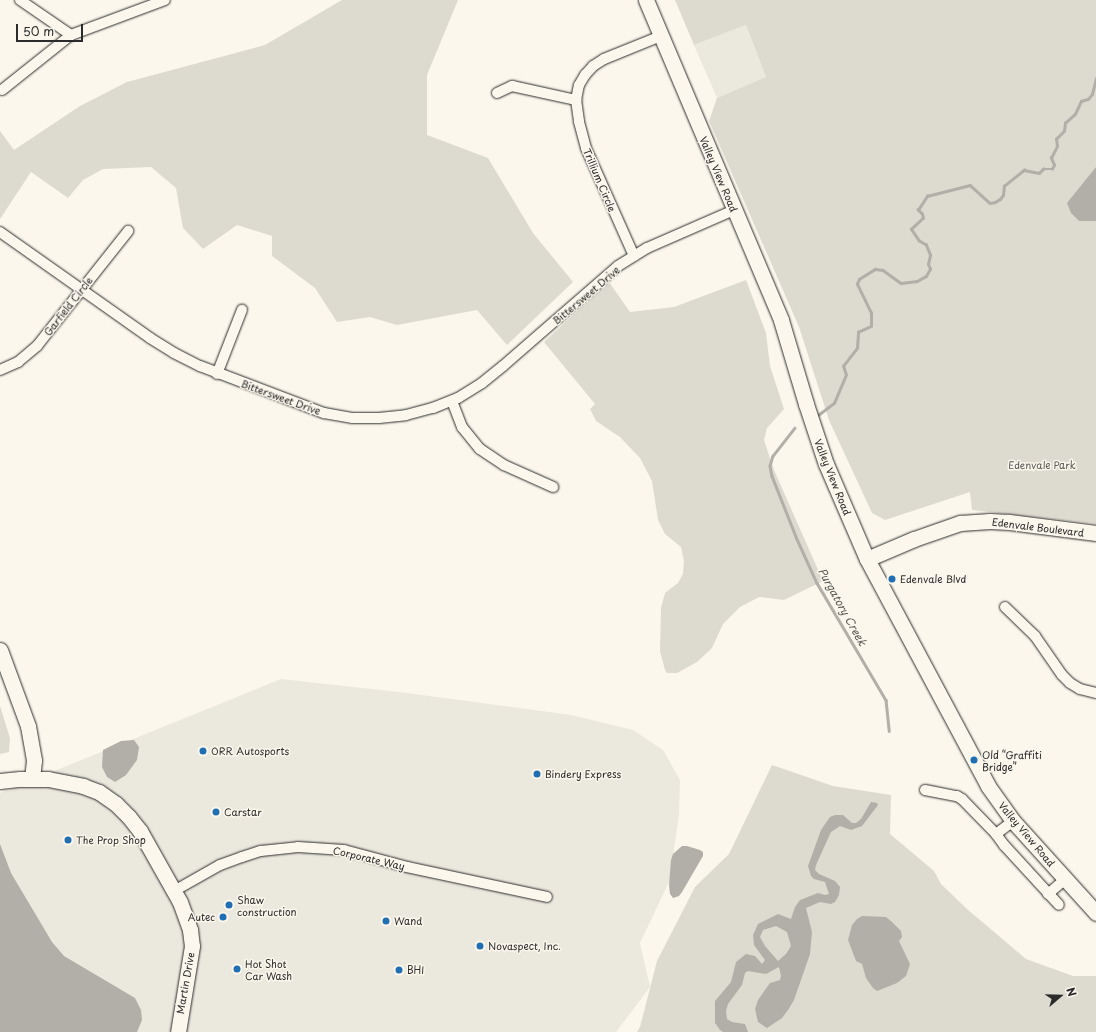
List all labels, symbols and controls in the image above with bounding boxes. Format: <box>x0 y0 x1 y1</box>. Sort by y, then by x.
scale bar <box>18 16 85 42</box>
text: 50 m <box>23 22 54 40</box>
street label: Valley View Road <box>698 134 740 214</box>
street label: Trillium Circle <box>581 146 619 214</box>
street label: Bittersweet Drive <box>550 263 622 327</box>
street label: Garfield Circle <box>41 274 95 338</box>
street label: Bittersweet Drive <box>239 377 323 417</box>
street label: Valley View Road <box>812 437 854 517</box>
park label: Edenvale Park <box>1008 459 1076 471</box>
street label: Edenvale Boulevard <box>991 515 1085 539</box>
water label: Purgatory Creek <box>815 565 869 649</box>
place label: Edenvale Blvd <box>900 573 967 585</box>
marker: Edenvale Blvd <box>887 574 897 584</box>
place label: ORR Autosports <box>211 745 289 757</box>
marker: ORR Autosports <box>198 746 208 756</box>
place label: Old “Graffiti Bridge” <box>982 748 1042 772</box>
marker: Old “Graffiti Bridge” <box>969 755 979 765</box>
place label: Bindery Express <box>545 768 622 780</box>
marker: Bindery Express <box>532 769 542 779</box>
street label: Valley View Road <box>996 799 1058 869</box>
place label: Carstar <box>224 806 262 818</box>
marker: Carstar <box>211 807 221 817</box>
place label: The Prop Shop <box>76 834 146 846</box>
marker: The Prop Shop <box>63 835 73 845</box>
street label: Corporate Way <box>332 844 406 872</box>
place label: Shaw construction <box>237 893 297 916</box>
marker: Shaw construction <box>224 900 234 910</box>
place label: Autec <box>188 911 215 923</box>
marker: Autec <box>218 912 228 922</box>
place label: Wand <box>394 915 422 927</box>
marker: Wand <box>381 916 391 926</box>
place label: Novaspect, Inc. <box>488 940 561 952</box>
marker: Novaspect, Inc. <box>475 941 485 951</box>
street label: Martin Drive <box>174 951 196 1015</box>
place label: Hot Shot Car Wash <box>245 957 292 980</box>
marker: Hot Shot Car Wash <box>232 964 242 974</box>
place label: BHI <box>407 964 424 976</box>
marker: BHI <box>394 965 404 975</box>
north arrow <box>1040 976 1080 1016</box>
text: N <box>1062 985 1081 999</box>

